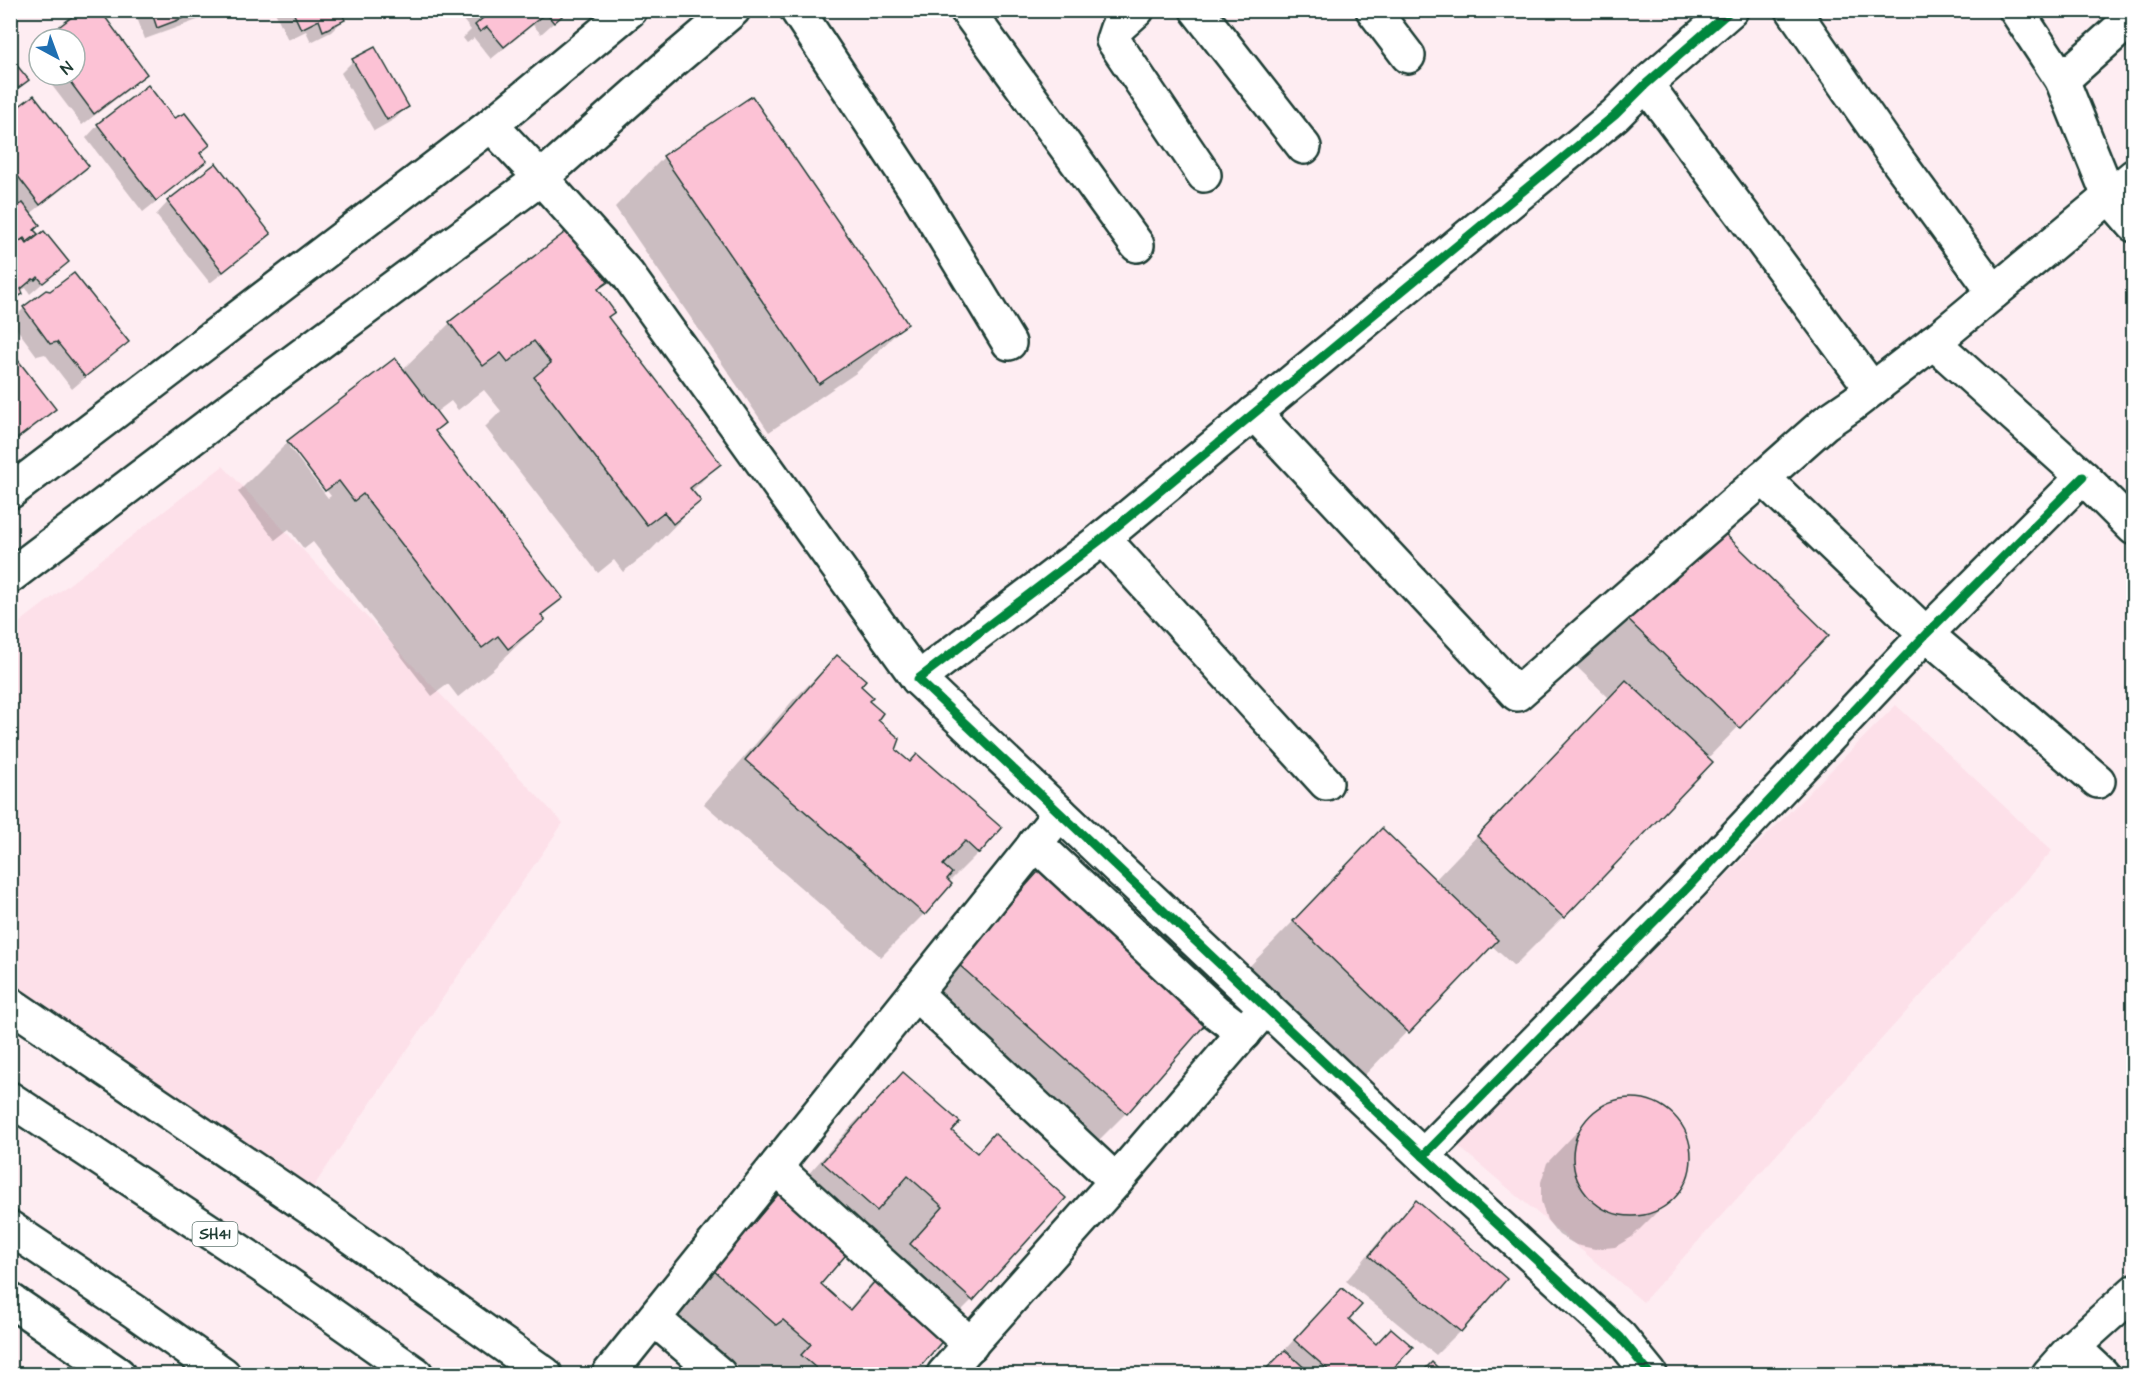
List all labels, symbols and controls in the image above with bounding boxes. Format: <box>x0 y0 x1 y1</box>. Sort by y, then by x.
north arrow <box>27 27 87 87</box>
text: N <box>55 56 77 79</box>
road number: SH41 <box>192 1222 238 1246</box>

